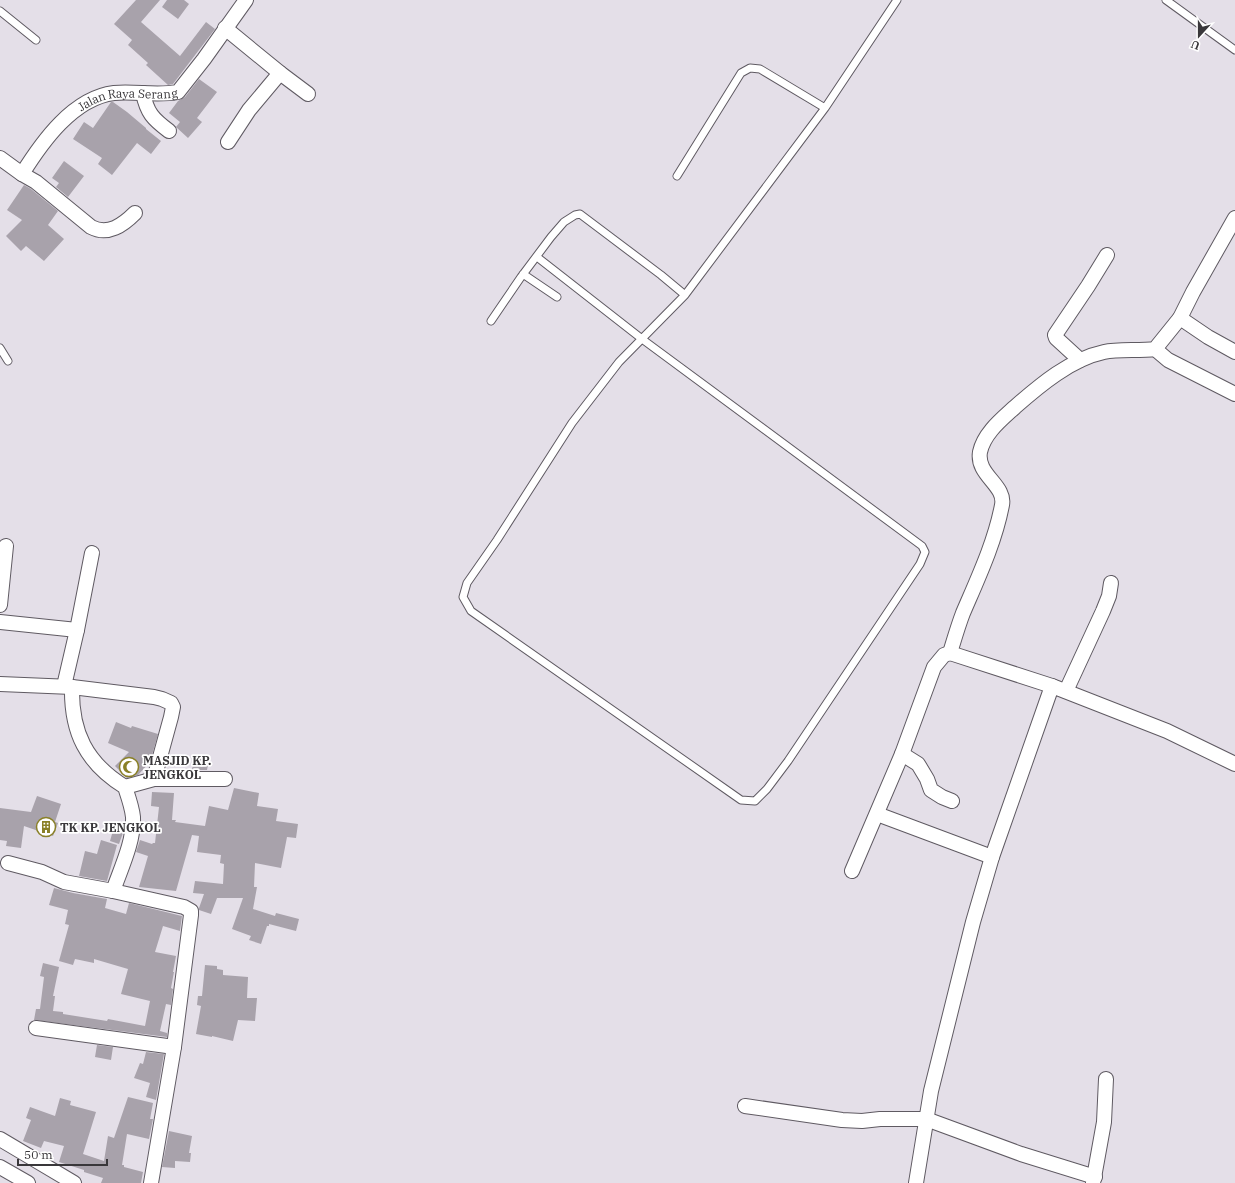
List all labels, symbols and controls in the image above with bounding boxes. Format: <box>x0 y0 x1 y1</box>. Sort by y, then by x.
north arrow <box>1179 16 1219 56</box>
text: U <box>1188 37 1202 53</box>
street label: Jalan Raya Serang <box>74 85 179 114</box>
place label: MASJID KP. JENGKOL <box>143 753 211 782</box>
mosque icon: MASJID KP. JENGKOL <box>118 756 140 778</box>
building icon: TK KP. JENGKOL <box>35 816 57 838</box>
place label: TK KP. JENGKOL <box>60 820 161 835</box>
scale bar <box>18 1141 107 1167</box>
text: 50 m <box>24 1147 53 1162</box>

